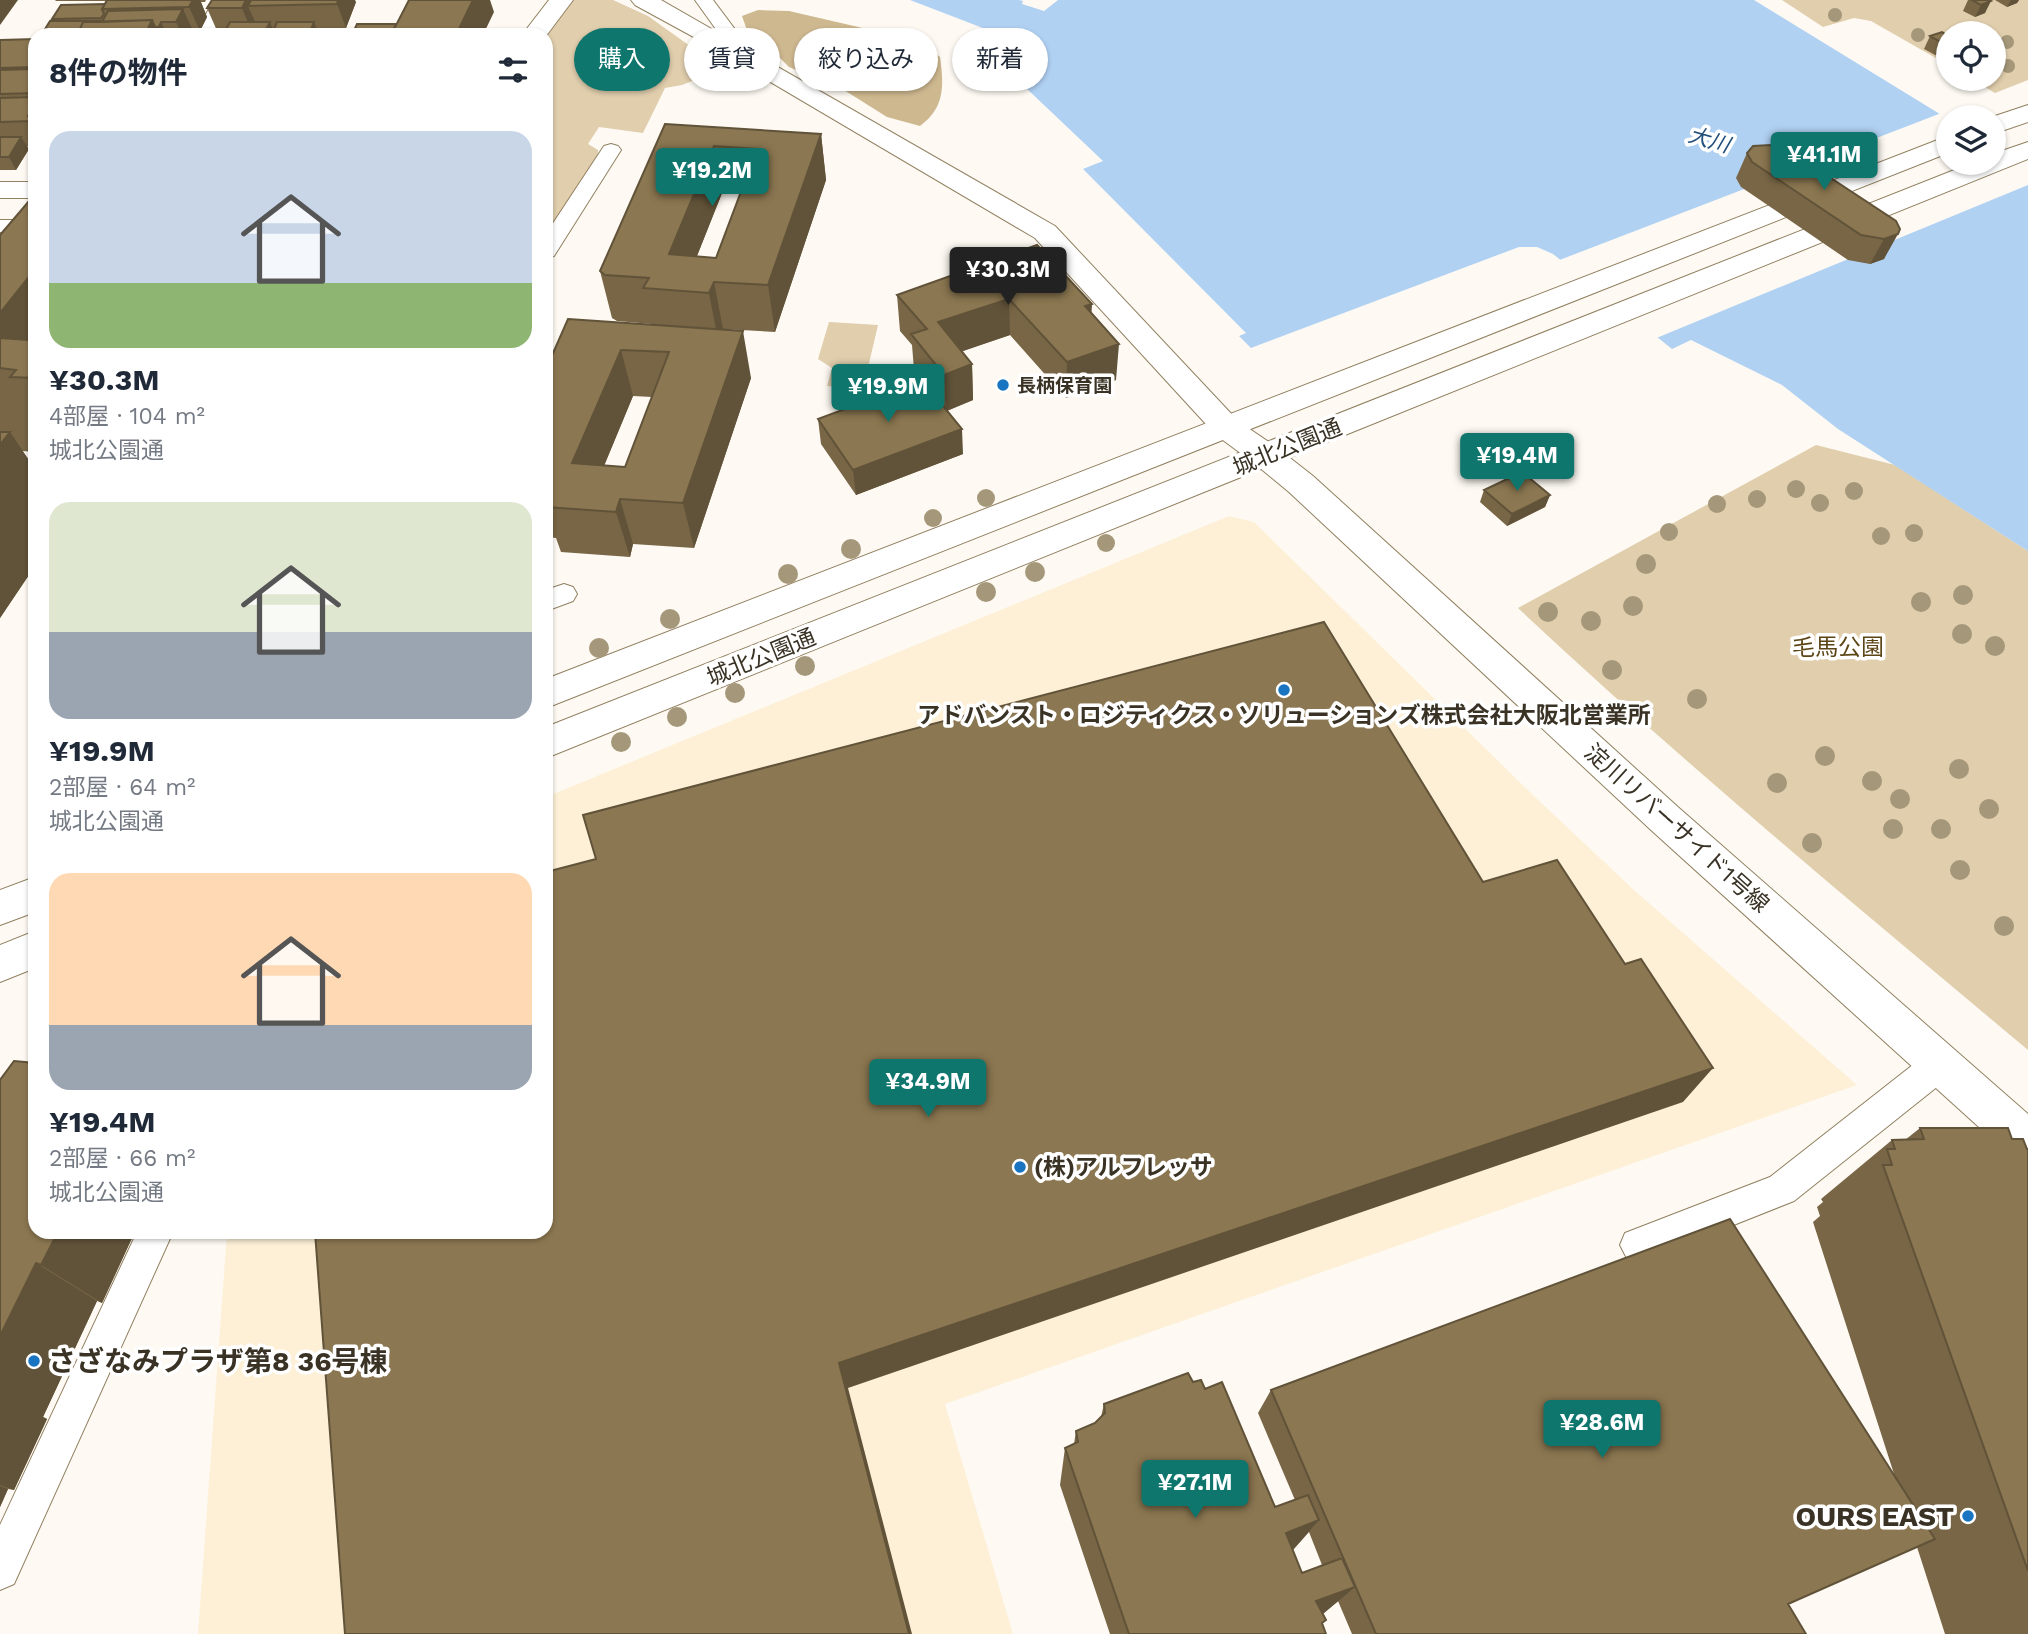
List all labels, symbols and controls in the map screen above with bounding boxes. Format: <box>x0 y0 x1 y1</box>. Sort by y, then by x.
map controls <box>1936 21 2006 175</box>
button: locate <box>1936 21 2006 91</box>
chip: 購入 <box>574 28 670 91</box>
chip: 賃貸 <box>684 28 780 91</box>
chip: 絞り込み <box>794 28 938 91</box>
chip: 新着 <box>952 28 1048 91</box>
icon: filters <box>494 51 532 89</box>
text: 8件の物件 <box>49 55 188 90</box>
button: layers <box>1936 105 2006 175</box>
water label: 大川 <box>1686 122 1735 158</box>
pin: ¥41.1M <box>1767 132 1881 192</box>
text: ¥41.1M <box>1787 141 1861 168</box>
pin: ¥19.2M <box>655 148 769 208</box>
text: ¥19.2M <box>672 157 752 184</box>
icon: home <box>228 176 354 302</box>
pin: ¥30.3M <box>951 247 1065 307</box>
text: ¥30.3M <box>966 256 1050 283</box>
text: ¥30.3M <box>49 362 160 397</box>
pin: ¥19.9M <box>831 364 945 424</box>
text: ¥19.9M <box>847 373 929 400</box>
place label: 長柄保育園 <box>1017 374 1112 397</box>
marker: 長柄保育園 <box>995 377 1011 393</box>
text: 4部屋 · 104 m² <box>49 403 205 430</box>
street label: 城北公園通 <box>1229 413 1346 482</box>
pin: ¥19.4M <box>1460 434 1574 493</box>
text: 城北公園通 <box>49 437 164 464</box>
text: ¥19.4M <box>1476 442 1558 469</box>
icon: home <box>228 547 354 673</box>
street label: 城北公園通 <box>703 623 820 692</box>
park label: 毛馬公園 <box>1792 634 1884 661</box>
marker: アドバンスト・ロジティクス・ソリューションズ株式会社大阪北営業所 <box>1276 682 1292 698</box>
place label: アドバンスト・ロジティクス・ソリューションズ株式会社大阪北営業所 <box>917 702 1651 729</box>
text: ¥19.9M <box>49 733 155 768</box>
street label: 淀川リバーサイド1号線 <box>1579 739 1774 918</box>
text: 2部屋 · 64 m² <box>49 774 196 801</box>
text: 城北公園通 <box>49 808 164 835</box>
icon: home <box>228 918 354 1044</box>
pin: ¥34.9M <box>871 1060 985 1119</box>
text: ¥34.9M <box>885 1068 971 1095</box>
text: ¥19.4M <box>49 1104 155 1139</box>
text: 2部屋 · 66 m² <box>49 1145 195 1172</box>
place label: (株)アルフレッサ <box>1034 1154 1213 1181</box>
marker: (株)アルフレッサ <box>1012 1159 1028 1175</box>
text: 城北公園通 <box>49 1179 164 1206</box>
place label: さざなみプラザ第8 36号棟 <box>48 1345 387 1378</box>
marker: さざなみプラザ第8 36号棟 <box>26 1353 42 1369</box>
pin: ¥28.6M <box>1545 1400 1659 1460</box>
text: ¥28.6M <box>1559 1409 1645 1436</box>
pin: ¥27.1M <box>1138 1460 1252 1520</box>
text: ¥27.1M <box>1157 1469 1233 1496</box>
place label: OURS EAST <box>1796 1500 1954 1533</box>
marker: OURS EAST <box>1960 1508 1976 1524</box>

